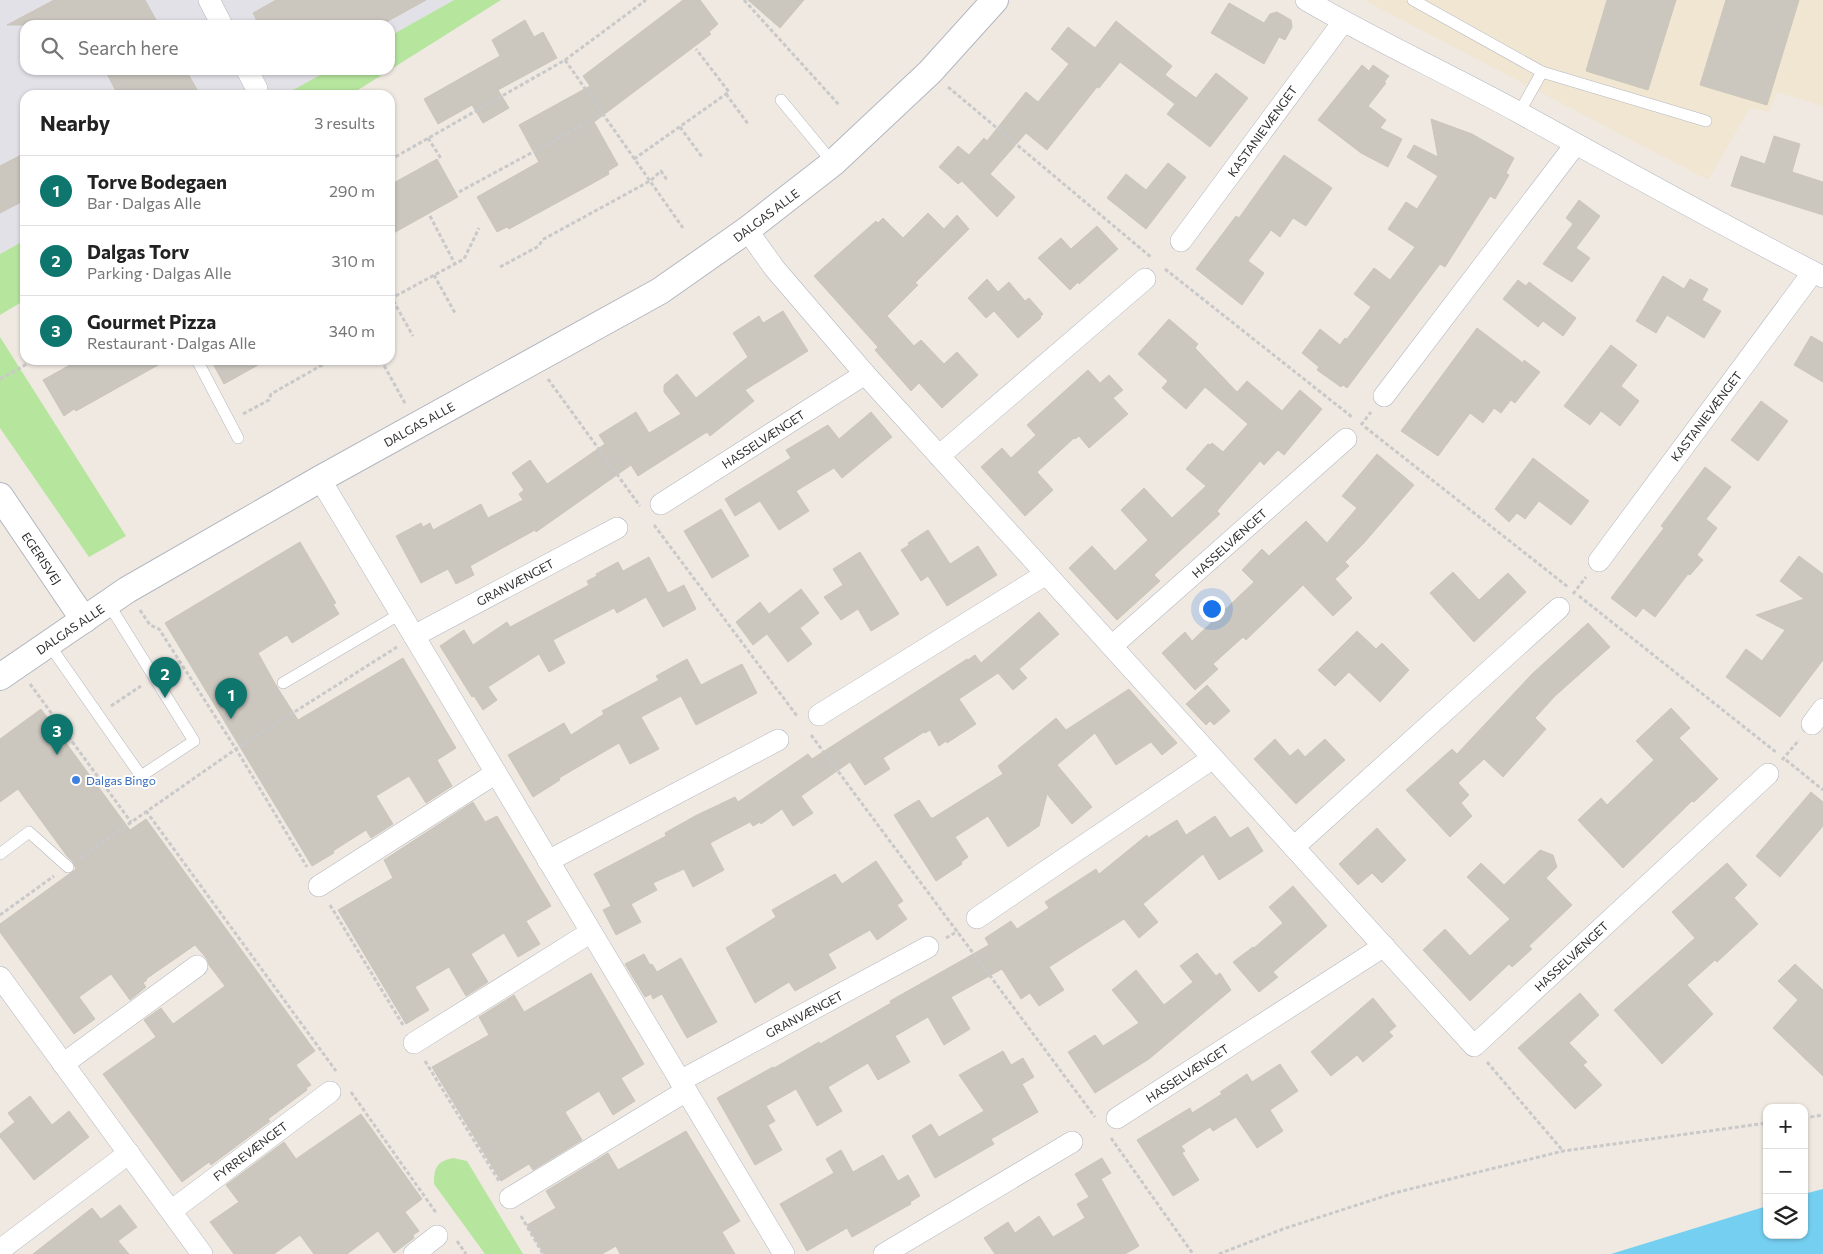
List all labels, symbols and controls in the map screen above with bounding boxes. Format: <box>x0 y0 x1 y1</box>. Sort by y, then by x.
search box <box>20 20 395 75</box>
icon: search <box>38 34 66 62</box>
text: Search here <box>78 36 178 59</box>
street label: KASTANIEVÆNGET <box>1224 83 1300 179</box>
text: Nearby <box>40 110 110 135</box>
text: 3 results <box>314 113 375 132</box>
text: Torve Bodegaen <box>87 170 227 193</box>
text: 1 <box>52 181 60 200</box>
text: 290 m <box>329 181 375 200</box>
street label: DALGAS ALLE <box>730 186 802 244</box>
text: Bar · Dalgas Alle <box>87 193 201 212</box>
text: Dalgas Torv <box>87 240 189 263</box>
text: 2 <box>51 251 61 270</box>
text: 310 m <box>332 251 375 270</box>
text: Parking · Dalgas Alle <box>87 263 231 282</box>
text: Gourmet Pizza <box>87 310 216 333</box>
text: 3 <box>51 321 61 340</box>
text: 340 m <box>329 321 375 340</box>
text: Restaurant · Dalgas Alle <box>87 333 256 352</box>
street label: KASTANIEVÆNGET <box>1668 368 1745 464</box>
street label: DALGAS ALLE <box>381 399 457 449</box>
street label: HASSELVÆNGET <box>719 407 807 471</box>
street label: HASSELVÆNGET <box>1189 506 1269 580</box>
street label: EGERISVEJ <box>19 529 65 587</box>
street label: GRANVÆNGET <box>474 556 556 608</box>
your location <box>1199 596 1225 622</box>
street label: DALGAS ALLE <box>33 601 107 657</box>
pin: 2 <box>149 657 181 698</box>
pin: 1 <box>215 678 247 719</box>
pin: 3 <box>41 714 73 755</box>
place label: Dalgas Bingo <box>86 773 156 787</box>
marker: Dalgas Bingo <box>70 774 82 786</box>
street label: HASSELVÆNGET <box>1531 918 1611 994</box>
street label: GRANVÆNGET <box>763 988 845 1040</box>
street label: HASSELVÆNGET <box>1143 1041 1231 1105</box>
map controls <box>1763 1104 1808 1239</box>
button: + <box>1763 1104 1808 1149</box>
street label: FYRREVÆNGET <box>210 1118 290 1183</box>
button: − <box>1763 1149 1808 1194</box>
button: layers <box>1763 1194 1808 1239</box>

